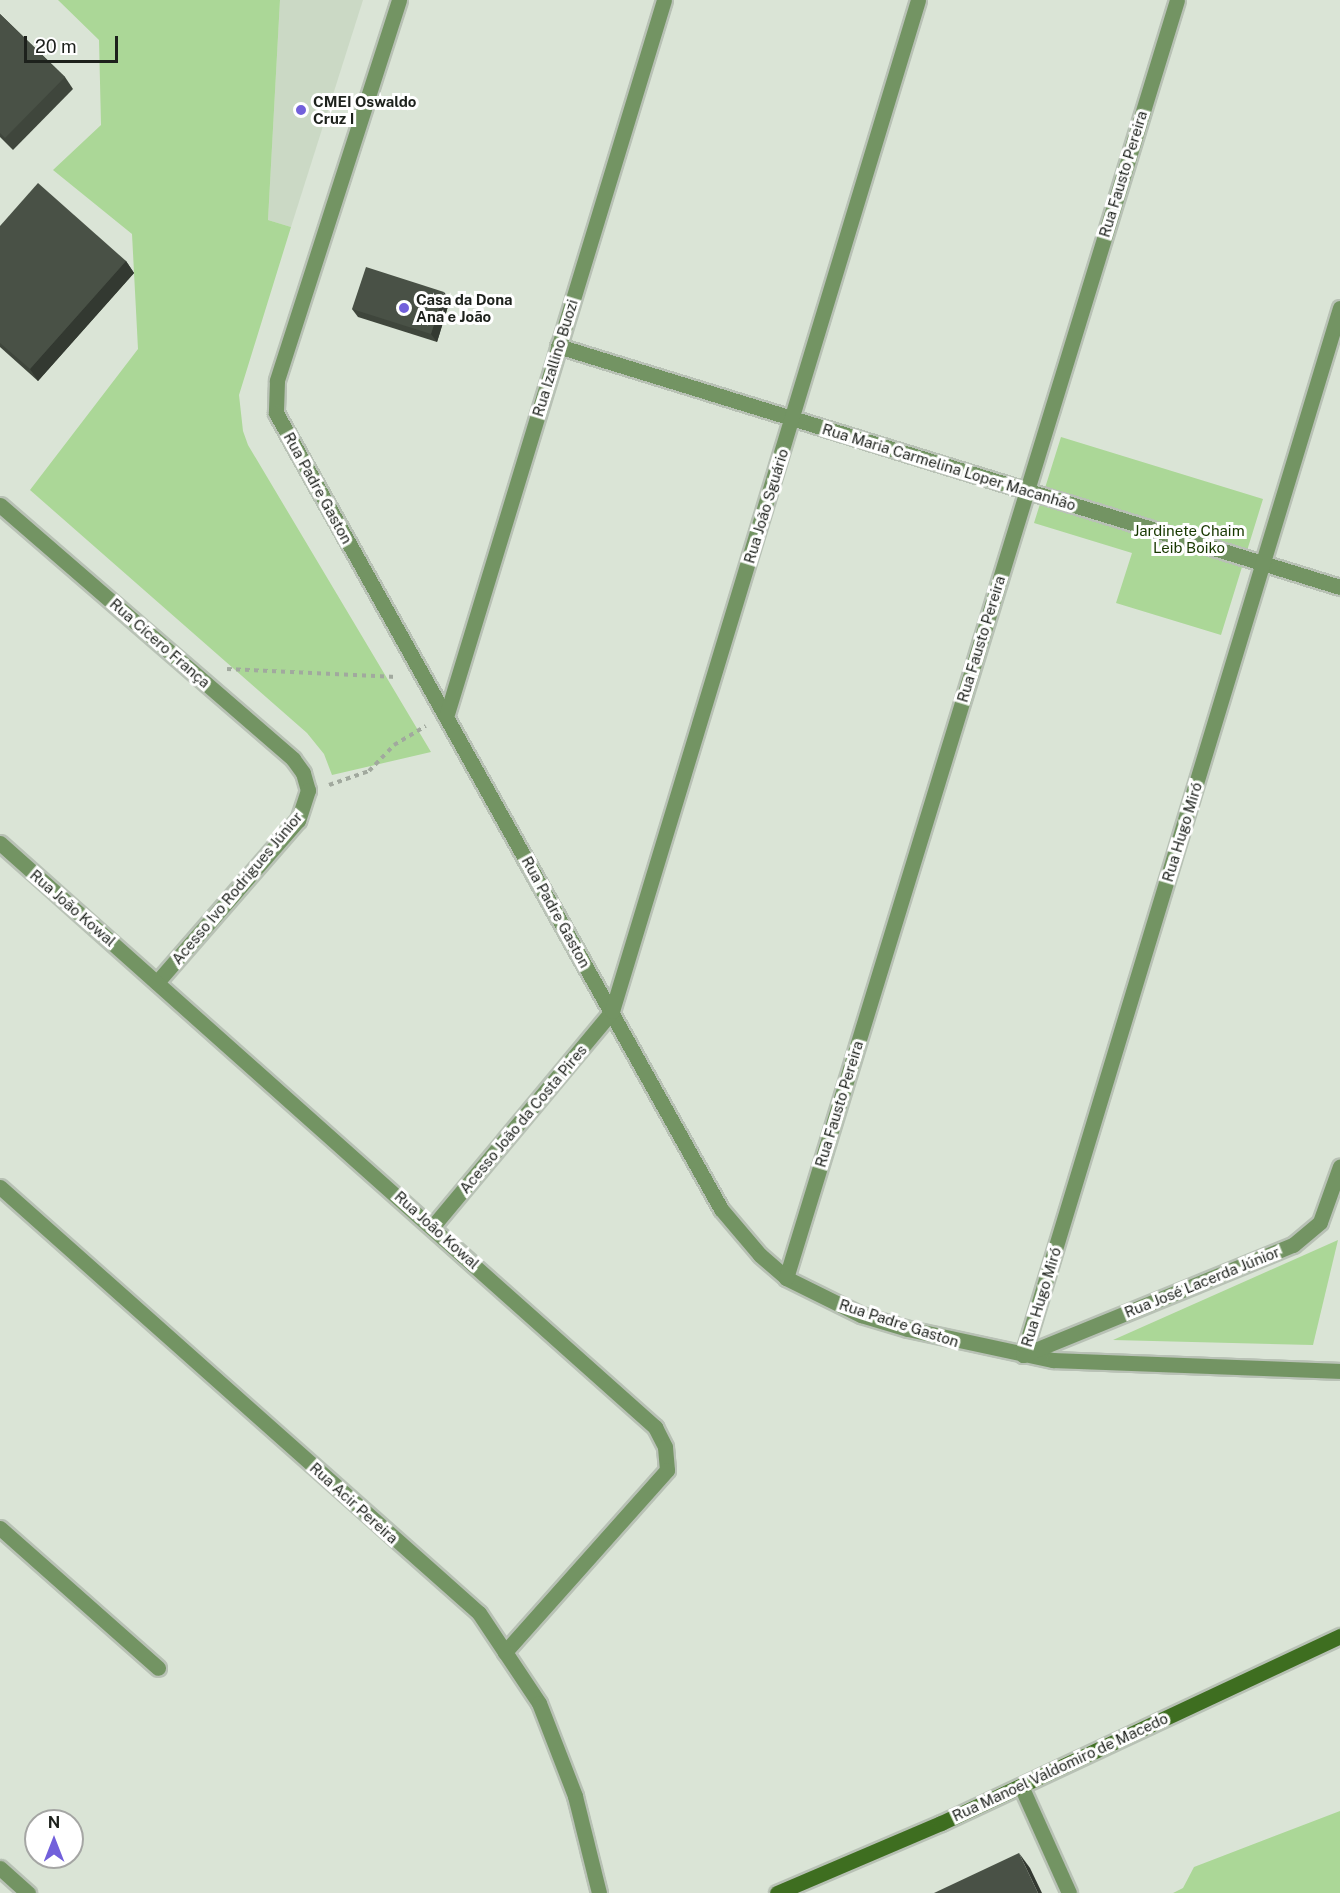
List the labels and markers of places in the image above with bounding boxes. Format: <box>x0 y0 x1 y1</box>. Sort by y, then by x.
place label: CMEI Oswaldo Cruz I <box>313 92 416 127</box>
marker: CMEI Oswaldo Cruz I <box>294 103 308 117</box>
place label: Casa da Dona Ana e João <box>416 290 513 325</box>
marker: Casa da Dona Ana e João <box>397 301 411 315</box>

